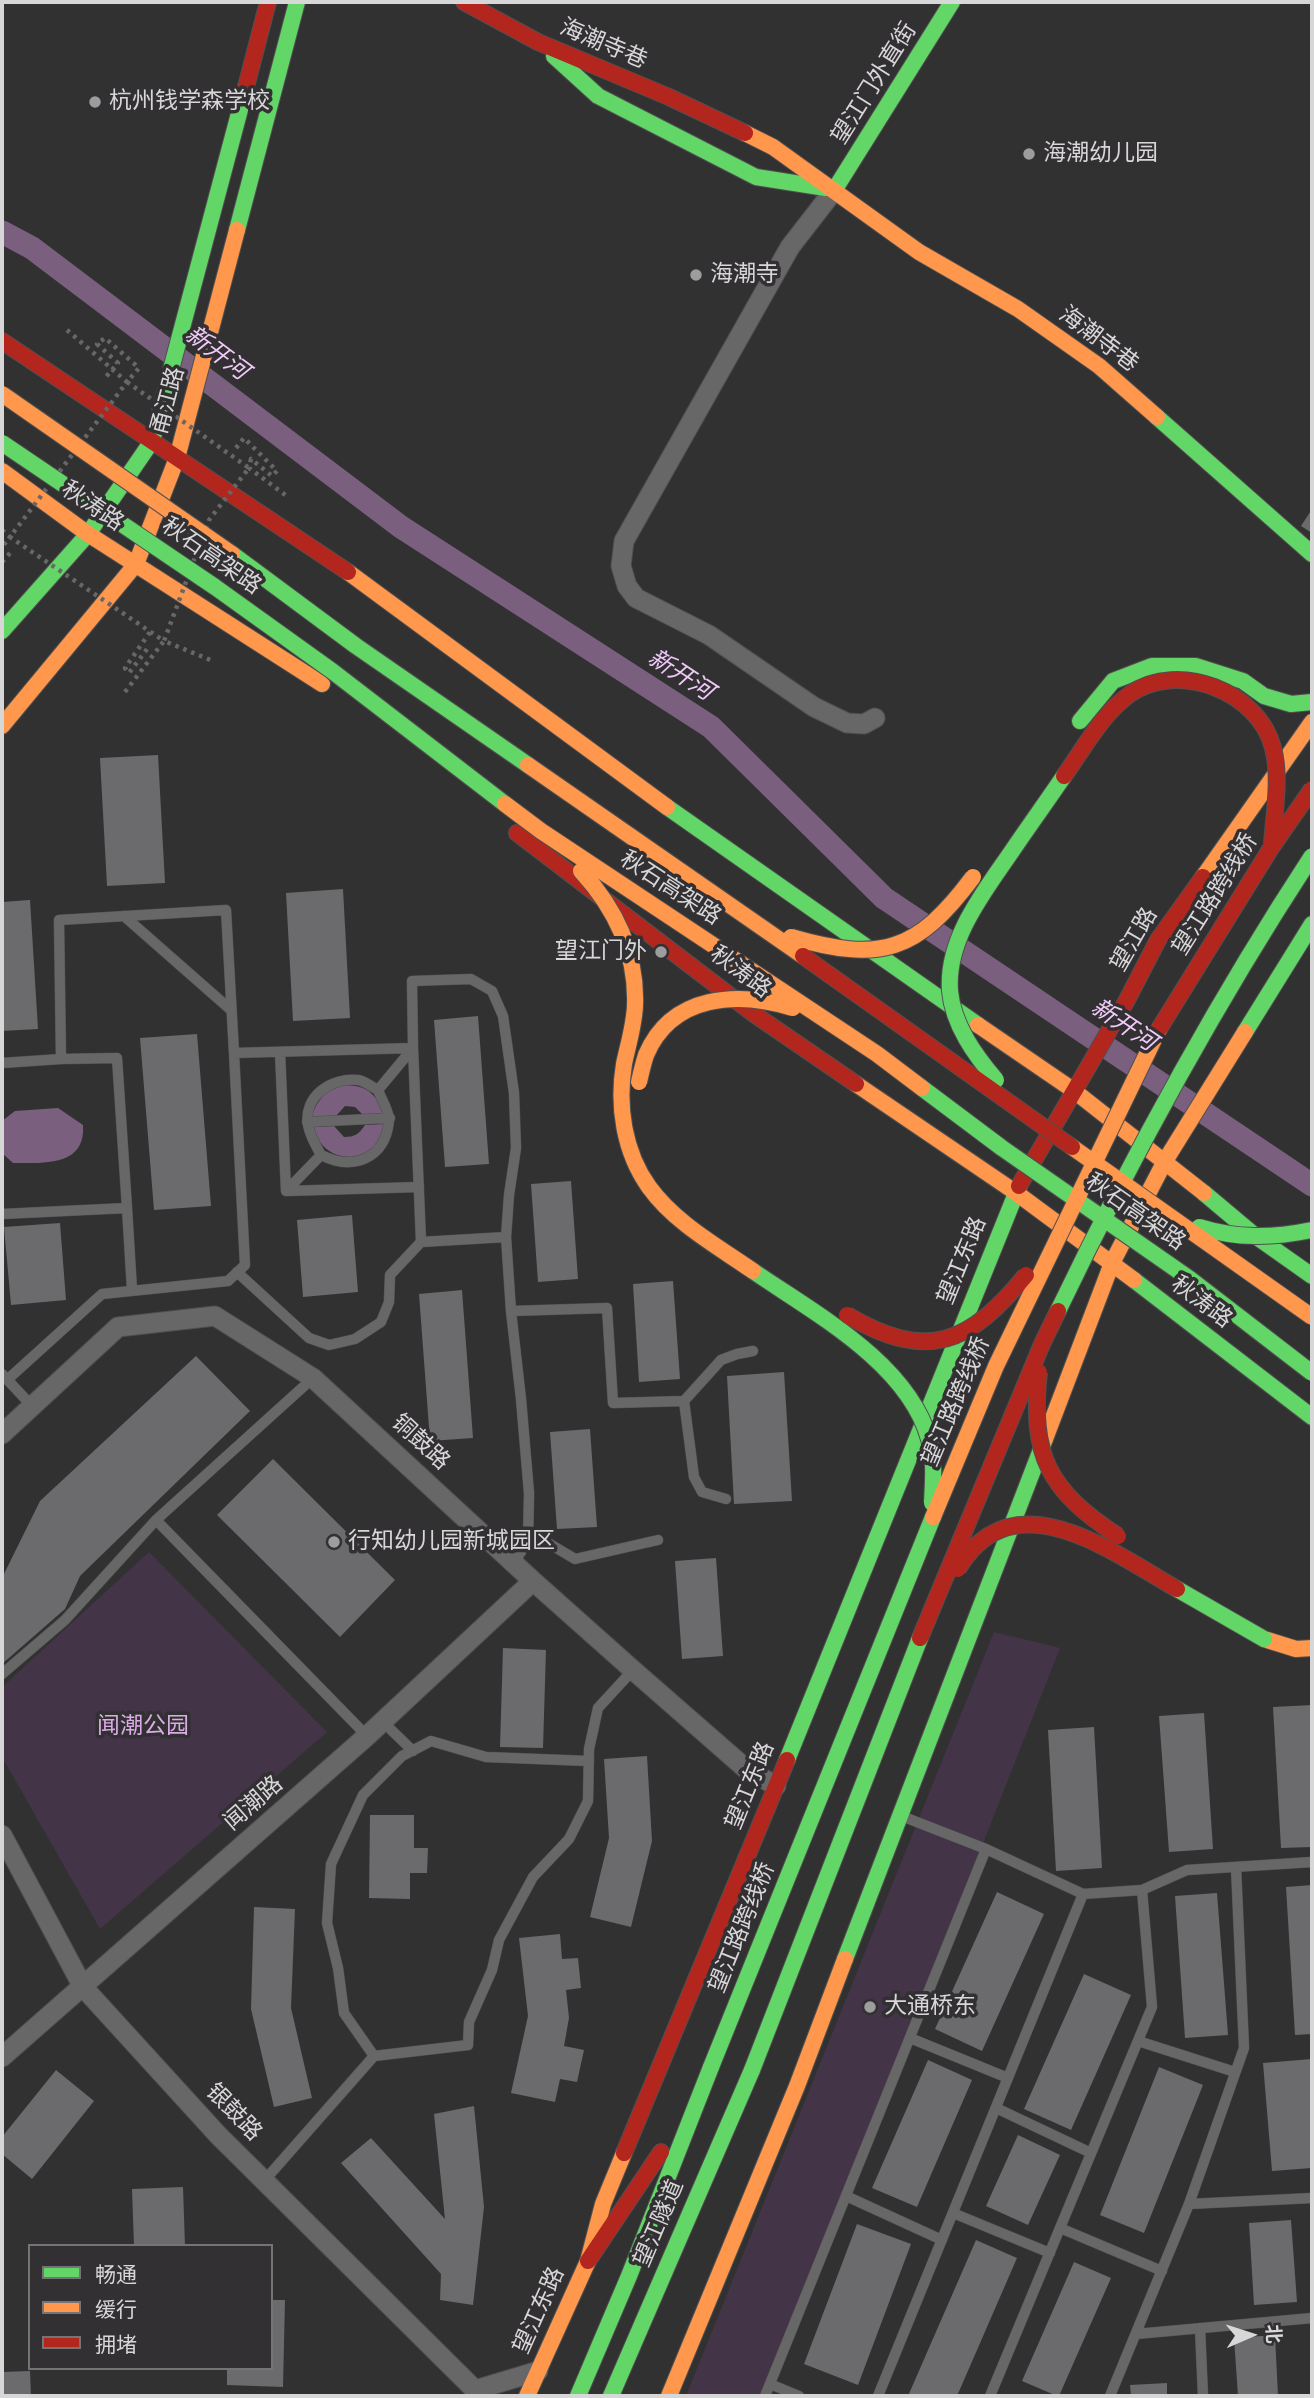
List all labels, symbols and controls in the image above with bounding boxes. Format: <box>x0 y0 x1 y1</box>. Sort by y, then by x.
street label: 海潮寺巷 <box>555 14 651 76</box>
street label: 望江门外直街 <box>827 18 923 150</box>
place label: 杭州钱学森学校 <box>109 88 270 116</box>
marker: 杭州钱学森学校 <box>87 94 103 110</box>
place label: 海潮幼儿园 <box>1043 140 1158 168</box>
marker: 海潮幼儿园 <box>1021 146 1037 162</box>
place label: 海潮寺 <box>710 261 779 289</box>
marker: 海潮寺 <box>688 267 704 283</box>
street label: 海潮寺巷 <box>1053 301 1143 379</box>
water label: 新开河 <box>179 321 253 387</box>
street label: 甬江路 <box>147 364 191 438</box>
street label: 秋涛路 <box>56 476 128 538</box>
street label: 秋石高架路 <box>156 513 266 601</box>
water label: 新开河 <box>642 644 718 708</box>
street label: 望江路跨线桥 <box>1168 829 1264 961</box>
street label: 秋石高架路 <box>614 846 726 932</box>
street label: 望江路 <box>1106 903 1164 977</box>
place label: 望江门外 <box>555 938 647 966</box>
street label: 秋涛路 <box>704 941 776 1005</box>
marker: 望江门外 <box>653 944 669 960</box>
water label: 新开河 <box>1085 994 1161 1058</box>
street label: 秋石高架路 <box>1080 1169 1190 1257</box>
street label: 望江东路 <box>933 1213 993 1309</box>
street label: 秋涛路 <box>1165 1271 1237 1335</box>
street label: 望江路跨线桥 <box>917 1333 997 1471</box>
street label: 铜鼓路 <box>385 1409 455 1477</box>
place label: 行知幼儿园新城园区 <box>348 1528 555 1556</box>
marker: 行知幼儿园新城园区 <box>326 1534 342 1550</box>
park label: 闻潮公园 <box>97 1713 189 1741</box>
street label: 望江东路 <box>721 1738 781 1834</box>
street label: 闻潮路 <box>219 1771 289 1837</box>
street label: 望江路跨线桥 <box>704 1859 782 1997</box>
place label: 大通桥东 <box>884 1993 976 2021</box>
marker: 大通桥东 <box>862 1999 878 2015</box>
street label: 银鼓路 <box>199 2079 267 2147</box>
street label: 望江隧道 <box>629 2176 691 2272</box>
legend <box>28 2244 273 2370</box>
text: 畅通 <box>95 2263 137 2288</box>
street label: 望江东路 <box>509 2263 571 2359</box>
text: 缓行 <box>95 2298 137 2323</box>
north arrow <box>1216 2300 1286 2370</box>
text: 北 <box>1260 2324 1284 2344</box>
text: 拥堵 <box>95 2333 137 2358</box>

